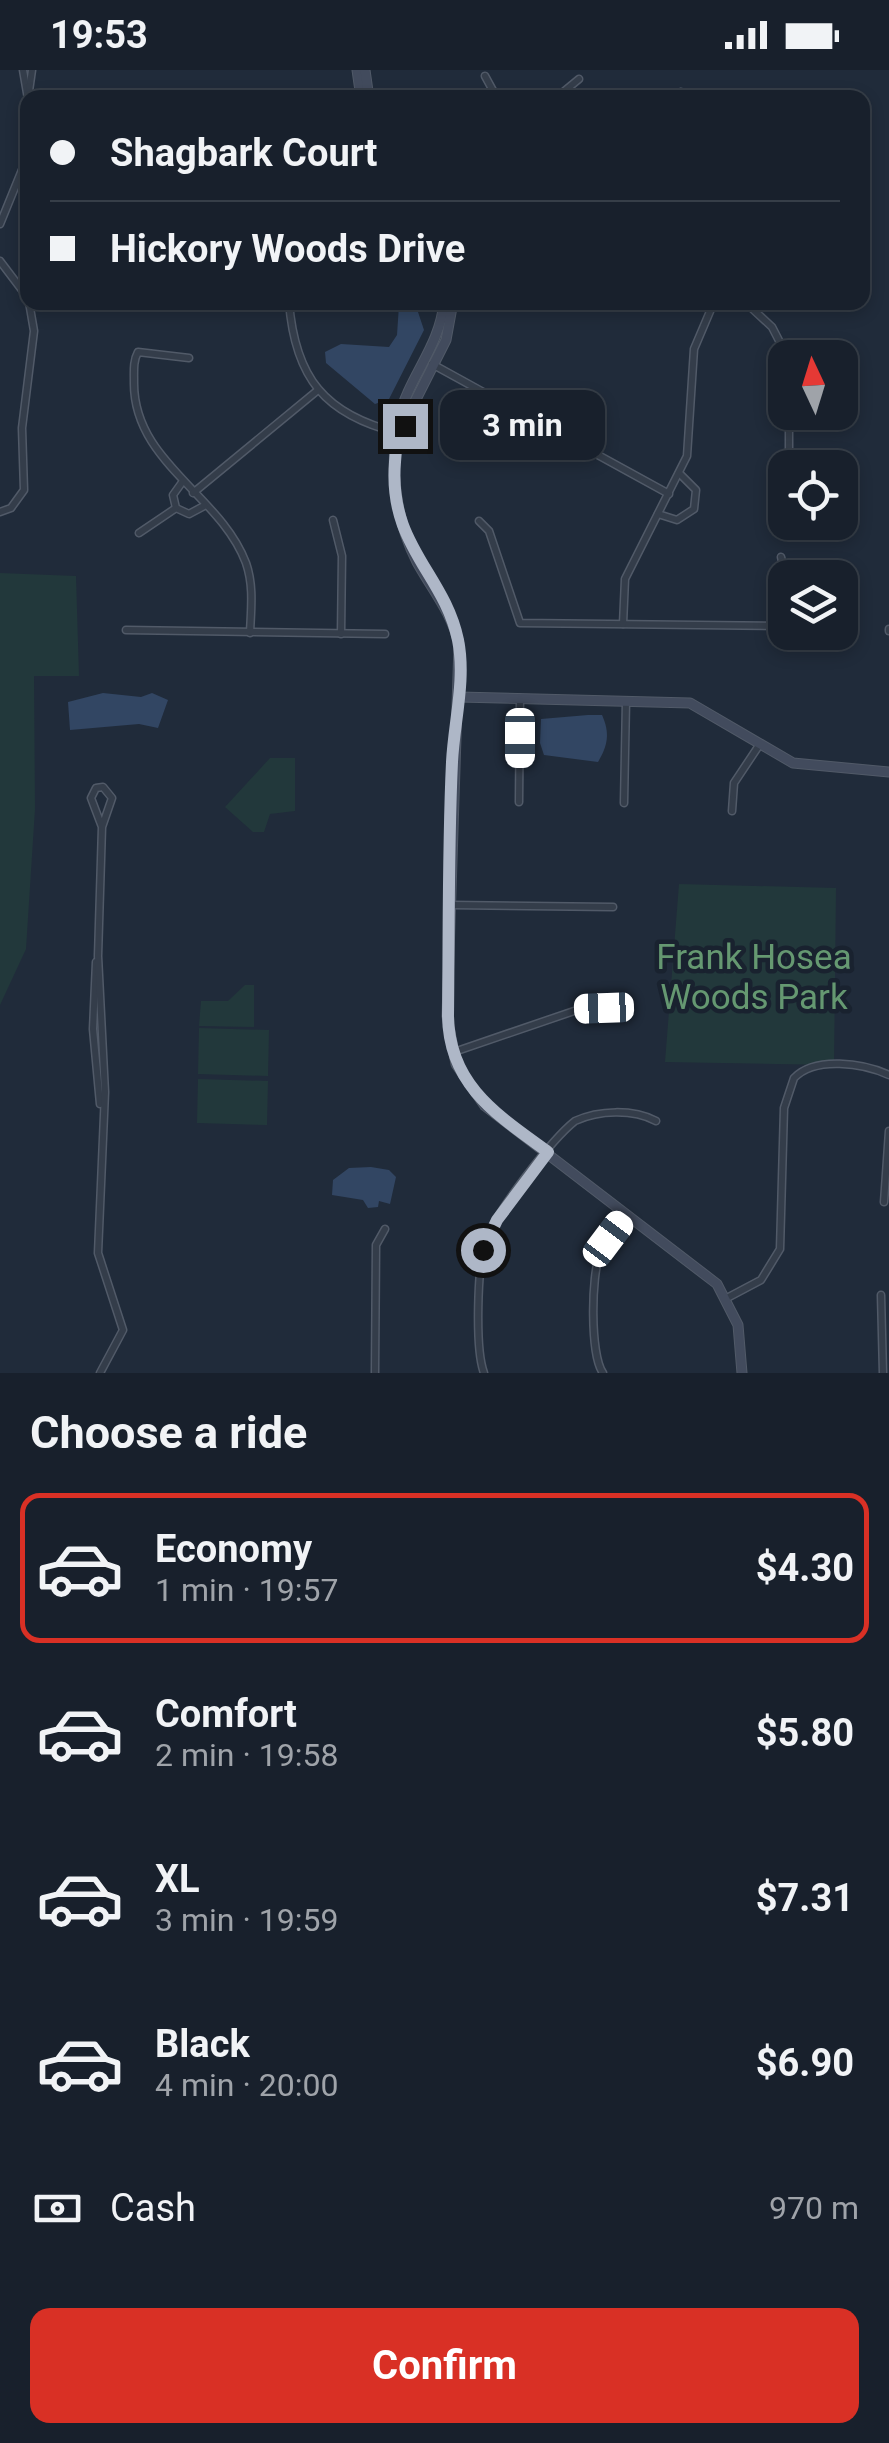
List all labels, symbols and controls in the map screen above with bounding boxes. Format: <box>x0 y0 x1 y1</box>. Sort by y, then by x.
text: 19:53 <box>50 13 148 57</box>
text: Shagbark Court <box>110 131 377 175</box>
text: Hickory Woods Drive <box>110 227 465 271</box>
north arrow <box>768 340 858 430</box>
map controls <box>768 340 858 650</box>
callout: 3 min <box>440 391 605 461</box>
route end <box>383 404 428 449</box>
text: 3 min <box>482 406 563 444</box>
button: locate <box>768 450 858 540</box>
button: layers <box>768 560 858 650</box>
car <box>505 708 535 768</box>
park label: Frank Hosea Woods Park <box>656 937 852 1018</box>
car <box>573 992 635 1024</box>
car <box>578 1206 638 1272</box>
route start <box>461 1228 506 1273</box>
text: Choose a ride <box>30 1406 307 1459</box>
icon: car <box>35 1523 125 1613</box>
text: Economy <box>155 1527 312 1571</box>
text: $4.30 <box>756 1546 854 1590</box>
text: 1 min · 19:57 <box>155 1571 338 1609</box>
icon: car <box>35 1688 125 1778</box>
text: Comfort <box>155 1692 297 1736</box>
text: $5.80 <box>756 1711 854 1755</box>
text: 2 min · 19:58 <box>155 1736 338 1774</box>
icon: car <box>35 1853 125 1943</box>
text: XL <box>155 1857 200 1901</box>
text: $7.31 <box>756 1876 854 1920</box>
text: 3 min · 19:59 <box>155 1901 338 1939</box>
icon: car <box>35 2018 125 2108</box>
text: Black <box>155 2022 250 2066</box>
text: $6.90 <box>756 2041 854 2085</box>
text: 4 min · 20:00 <box>155 2066 338 2104</box>
icon: cash <box>30 2181 85 2236</box>
text: Cash <box>110 2186 196 2230</box>
text: 970 m <box>769 2189 859 2227</box>
button: Confirm <box>30 2308 859 2423</box>

